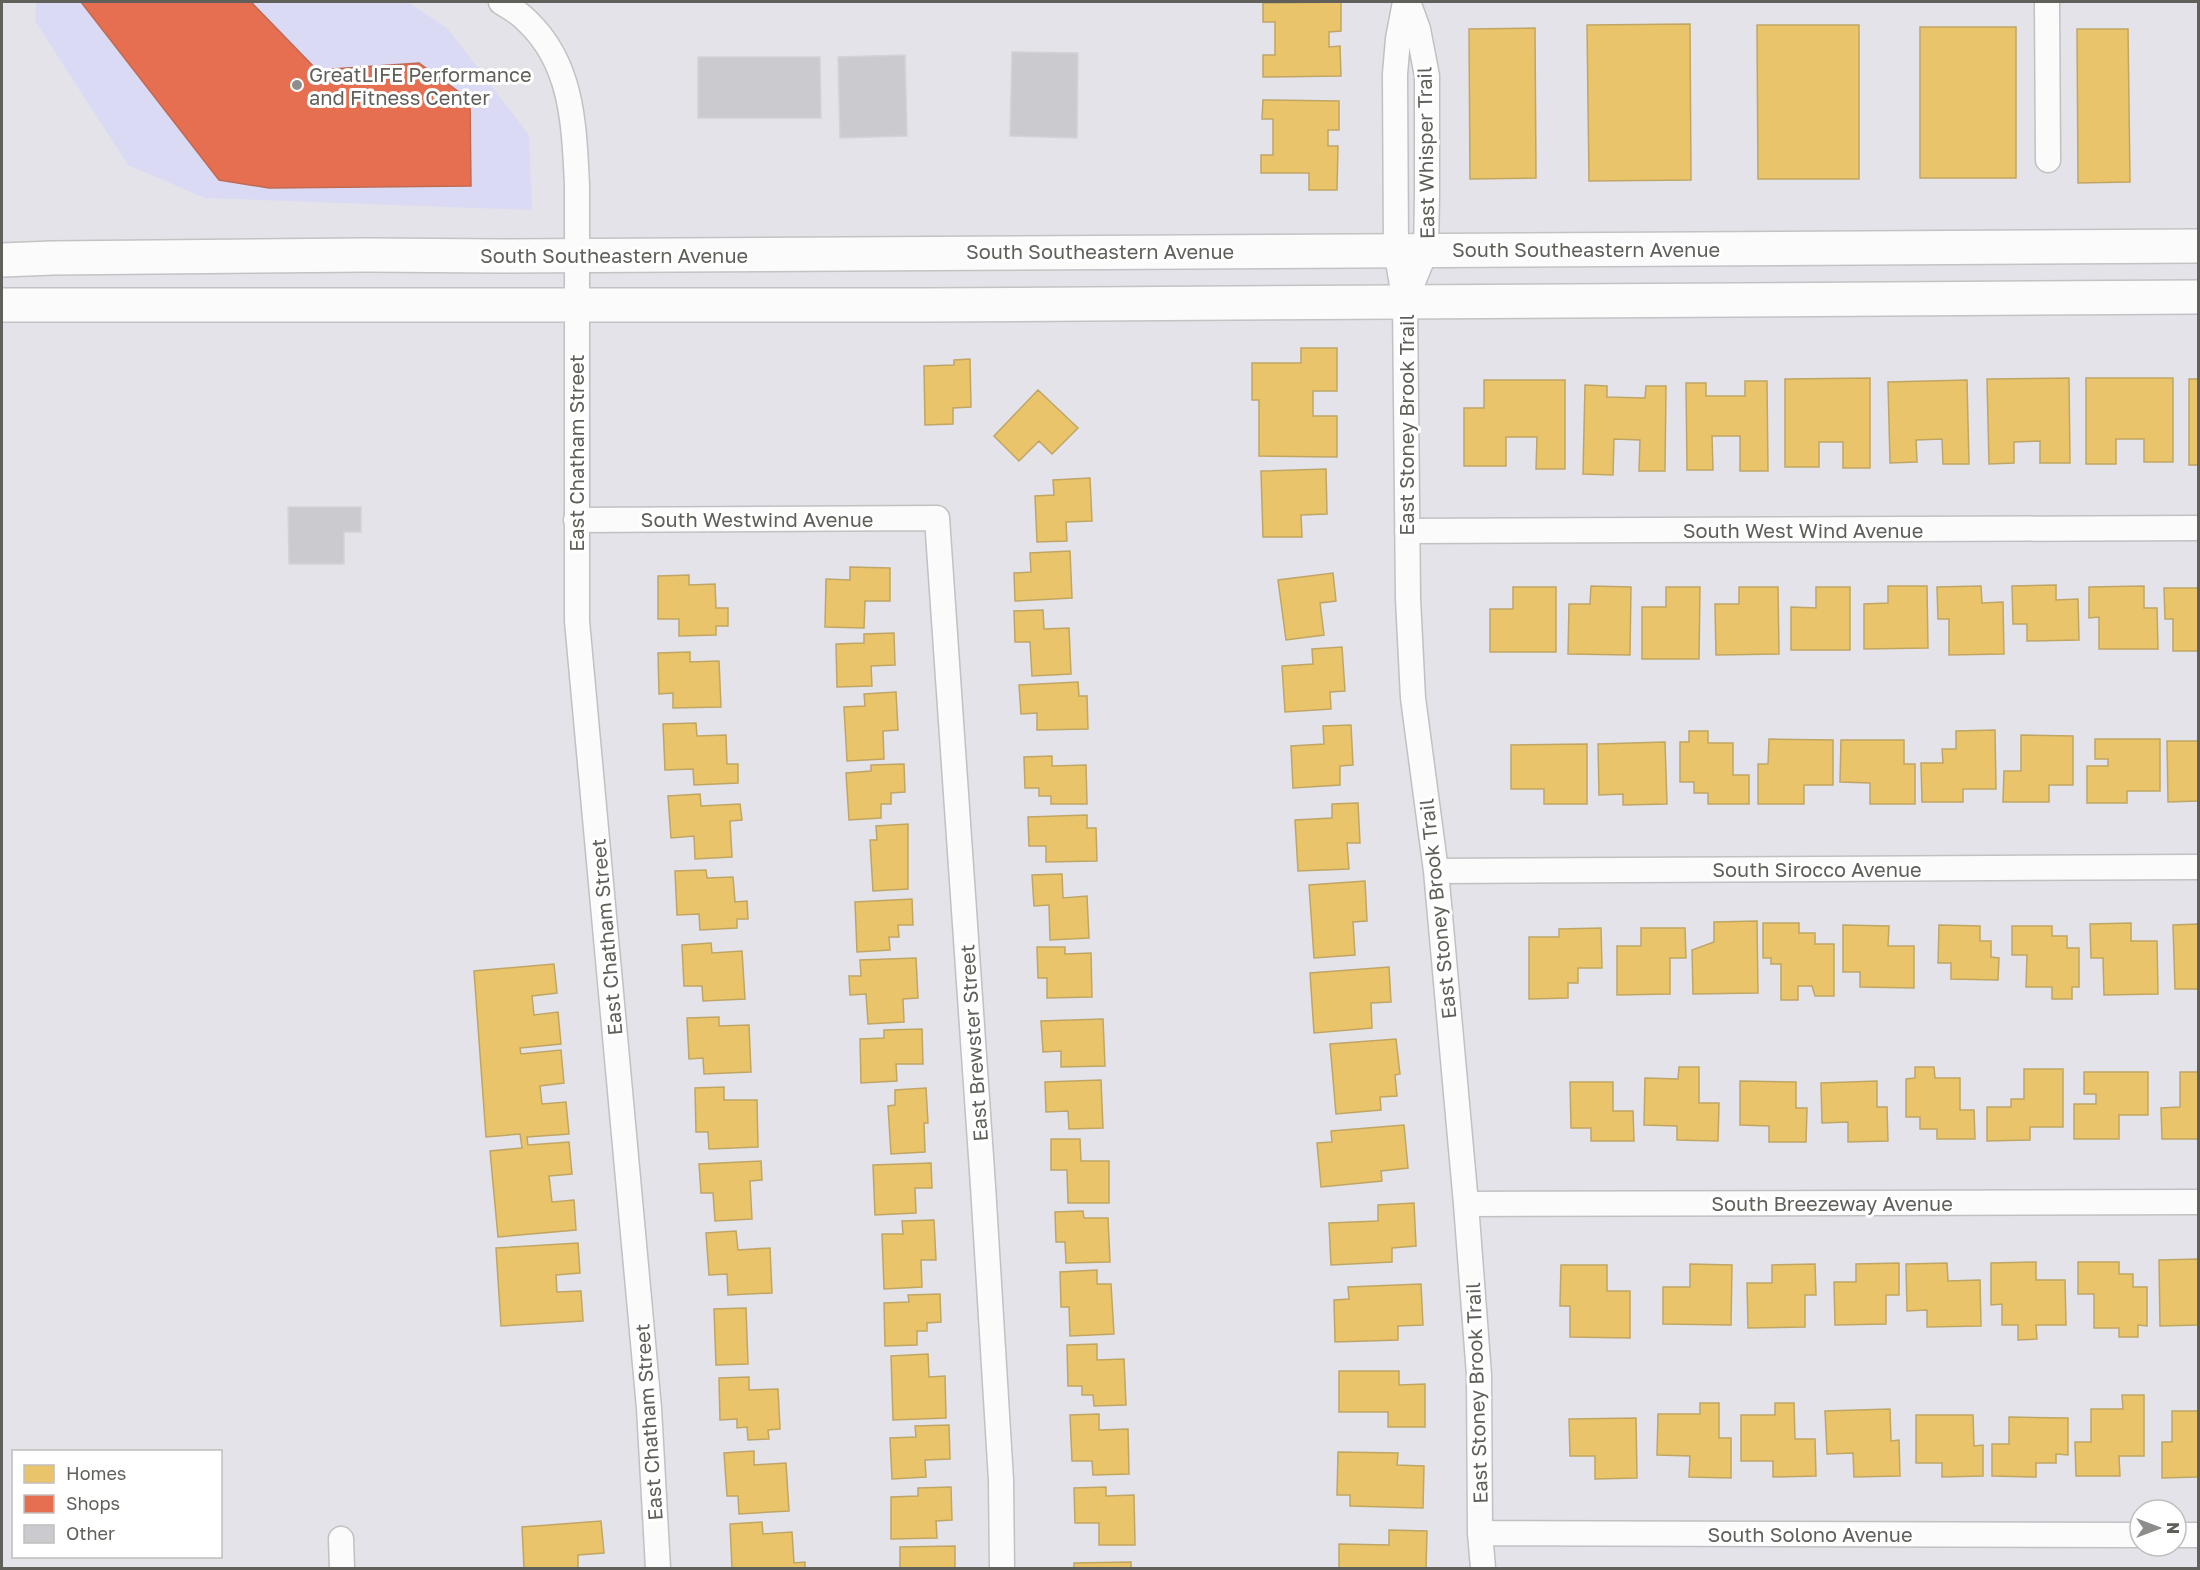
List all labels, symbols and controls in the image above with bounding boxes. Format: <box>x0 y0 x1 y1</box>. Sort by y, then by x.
place label: GreatLIFE Performance and Fitness Center <box>309 62 532 109</box>
street label: East Whisper Trail <box>1411 67 1439 239</box>
marker: GreatLIFE Performance and Fitness Center <box>290 78 304 92</box>
street label: South Southeastern Avenue <box>1452 237 1720 261</box>
street label: South Southeastern Avenue <box>966 239 1234 263</box>
street label: South Southeastern Avenue <box>480 243 748 267</box>
street label: East Stoney Brook Trail <box>1394 314 1418 536</box>
street label: East Chatham Street <box>564 354 588 552</box>
street label: South Westwind Avenue <box>641 507 873 531</box>
street label: South West Wind Avenue <box>1683 518 1923 542</box>
street label: East Stoney Brook Trail <box>1413 798 1461 1020</box>
street label: East Chatham Street <box>585 838 627 1036</box>
street label: South Sirocco Avenue <box>1712 857 1922 881</box>
street label: East Brewster Street <box>954 944 992 1142</box>
street label: South Breezeway Avenue <box>1711 1191 1953 1215</box>
street label: East Stoney Brook Trail <box>1460 1282 1492 1504</box>
street label: East Chatham Street <box>629 1323 667 1521</box>
legend <box>12 1450 222 1558</box>
text: Homes <box>66 1462 126 1484</box>
text: Shops <box>66 1492 120 1514</box>
north arrow <box>2128 1498 2188 1558</box>
text: Other <box>66 1522 115 1544</box>
street label: South Solono Avenue <box>1707 1522 1913 1546</box>
text: N <box>2163 1522 2183 1534</box>

